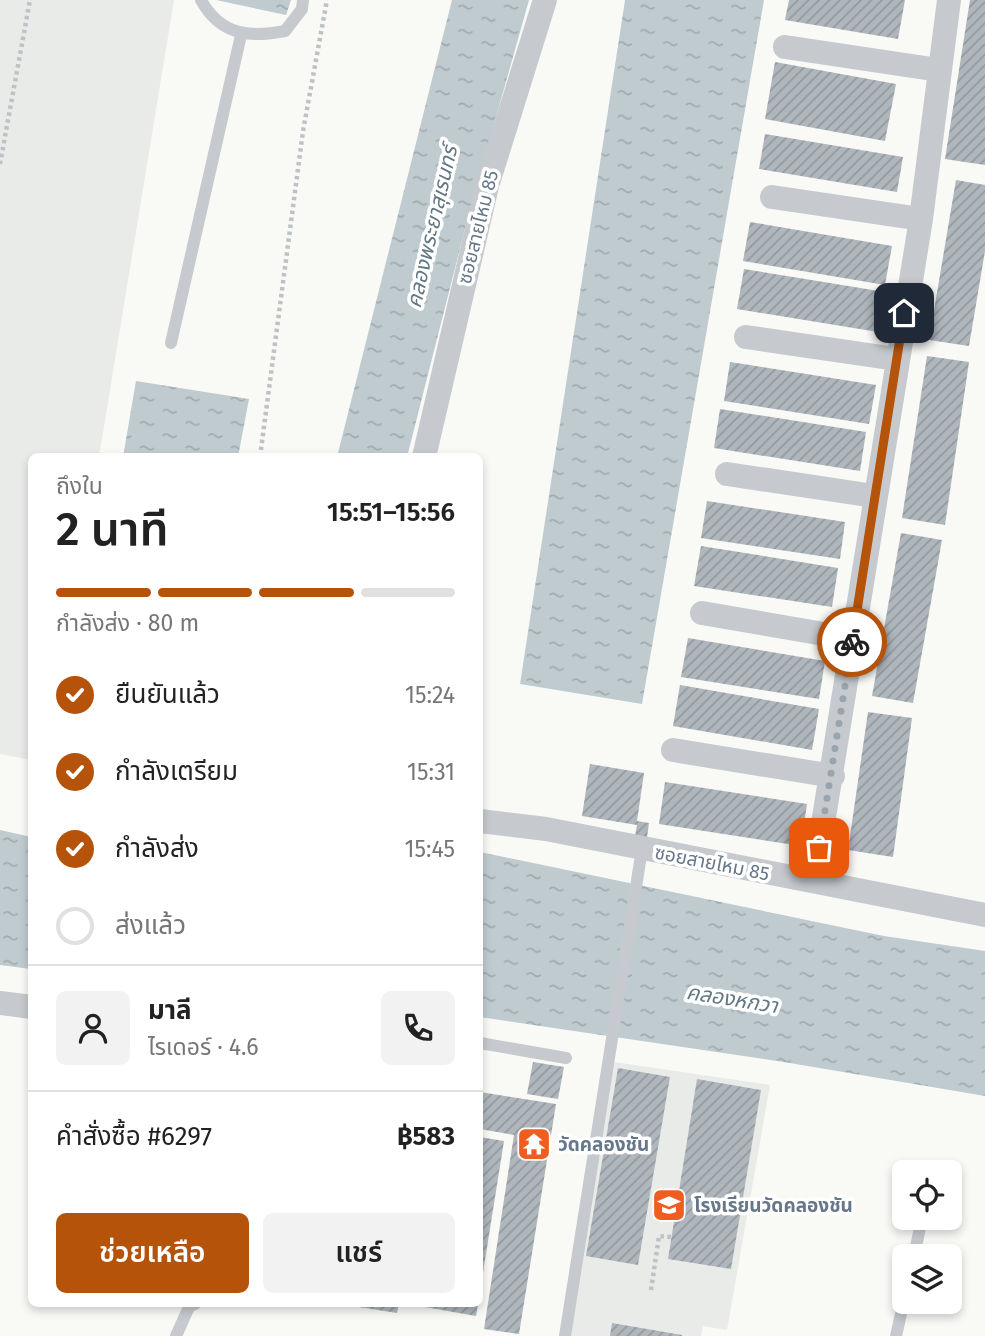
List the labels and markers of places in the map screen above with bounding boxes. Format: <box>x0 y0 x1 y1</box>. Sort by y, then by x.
pin <box>874 283 934 343</box>
pin <box>789 818 849 878</box>
temple icon: วัดคลองชัน <box>515 1125 553 1163</box>
place label: วัดคลองชัน <box>558 1133 649 1156</box>
school or university icon: โรงเรียนวัดคลองชัน <box>650 1186 688 1224</box>
place label: โรงเรียนวัดคลองชัน <box>694 1194 853 1217</box>

